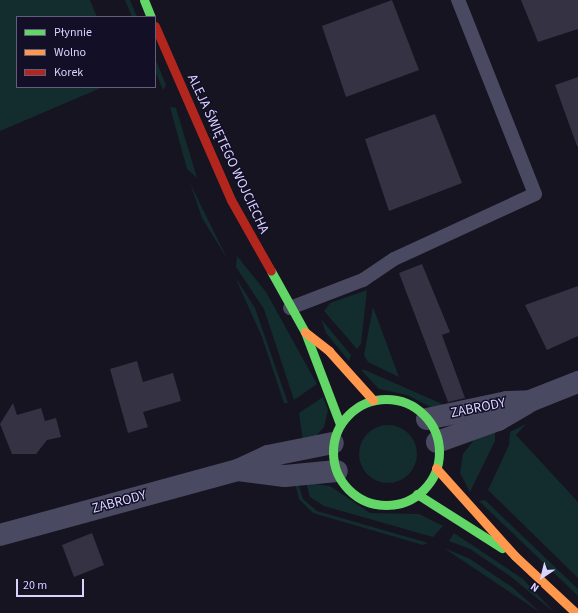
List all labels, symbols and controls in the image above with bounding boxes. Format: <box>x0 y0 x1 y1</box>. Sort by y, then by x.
legend <box>16 16 156 88</box>
text: Płynnie <box>54 24 92 41</box>
text: Wolno <box>54 44 86 61</box>
text: Korek <box>54 64 83 81</box>
street label: ALEJA ŚWIĘTEGO WOJCIECHA <box>184 72 272 236</box>
street label: ZABRODY <box>449 394 507 422</box>
street label: ZABRODY <box>90 487 148 517</box>
north arrow <box>522 557 562 597</box>
scale bar <box>18 571 86 597</box>
text: 20 m <box>23 577 47 594</box>
text: N <box>528 579 542 595</box>

